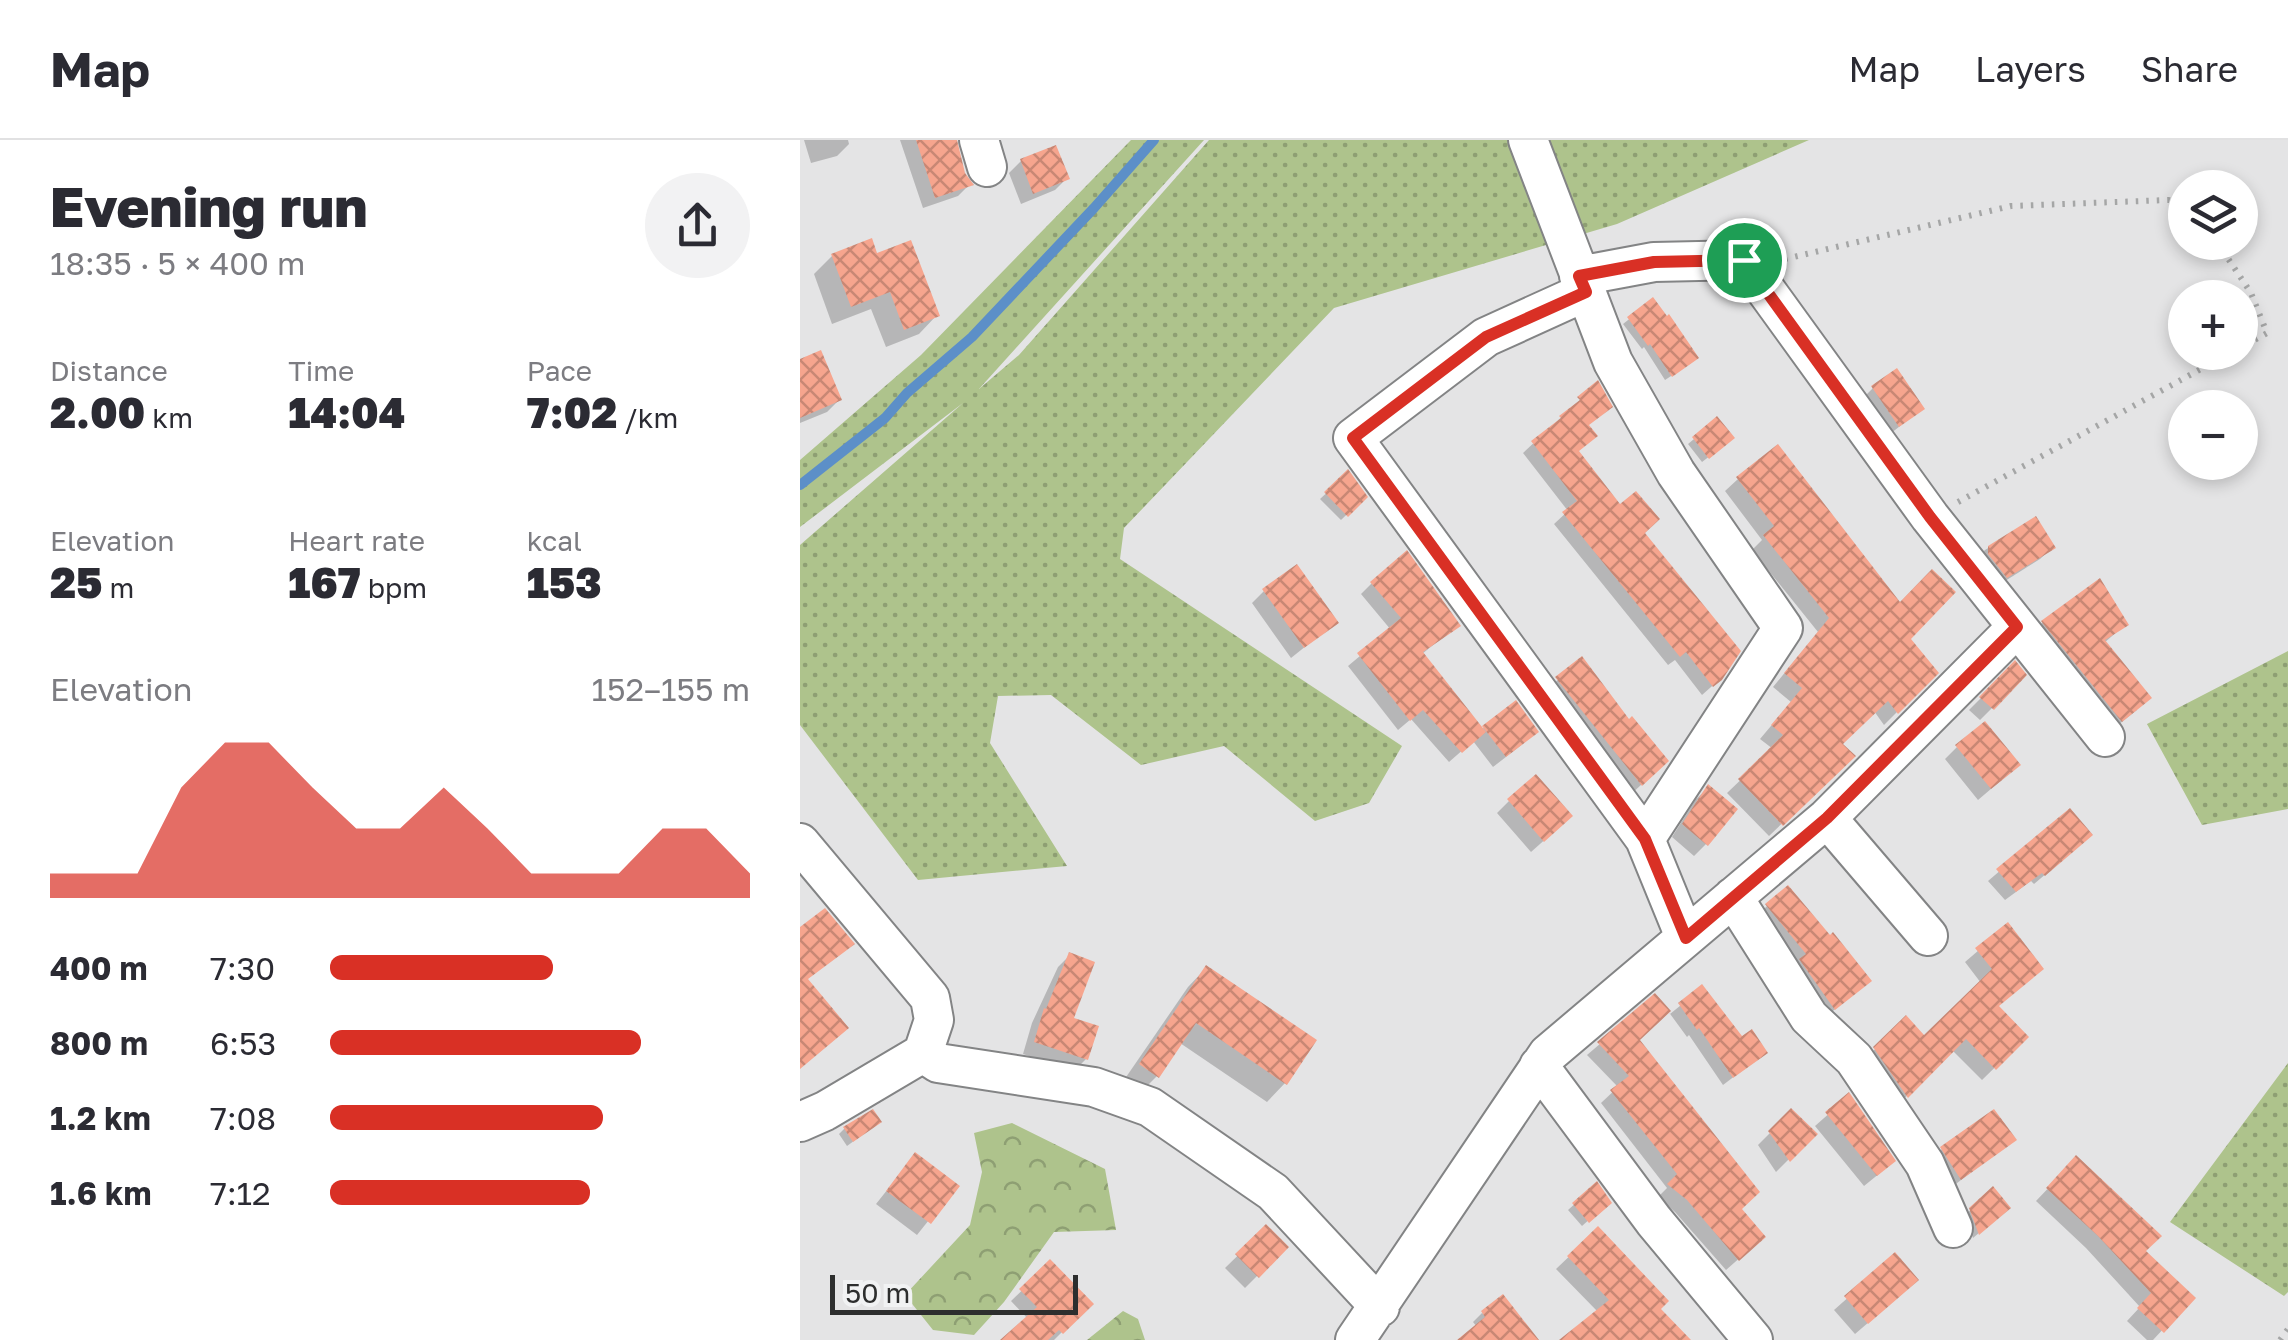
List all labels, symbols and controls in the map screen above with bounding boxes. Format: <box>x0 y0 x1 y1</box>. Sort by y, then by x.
text: Map <box>50 40 150 98</box>
text: Map <box>1849 48 1920 90</box>
text: Layers <box>1975 48 2086 90</box>
text: Share <box>2141 48 2238 90</box>
map controls <box>2168 170 2258 480</box>
button: layers <box>2168 170 2258 260</box>
text: Evening run <box>50 173 368 239</box>
button: share <box>645 173 750 278</box>
pin <box>1702 218 1787 303</box>
icon: arrive <box>1717 233 1772 288</box>
text: 18:35 · 5 × 400 m <box>50 244 305 282</box>
button: + <box>2168 280 2258 370</box>
text: Distance <box>50 354 168 387</box>
text: Time <box>288 354 354 387</box>
text: Pace <box>527 354 592 387</box>
text: 2.00 <box>50 387 145 437</box>
text: 14:04 <box>288 387 405 437</box>
text: 7:02 <box>527 387 617 437</box>
button: − <box>2168 390 2258 480</box>
text: km <box>145 401 193 434</box>
text: /km <box>617 401 678 434</box>
text: Elevation <box>50 524 175 557</box>
text: Heart rate <box>288 524 425 557</box>
text: kcal <box>527 524 582 557</box>
text: 25 <box>50 557 103 607</box>
text: 167 <box>288 557 361 607</box>
text: 153 <box>527 557 602 607</box>
text: m <box>103 571 134 604</box>
text: bpm <box>361 571 427 604</box>
text: Elevation <box>50 670 192 708</box>
text: 152–155 m <box>591 670 750 708</box>
text: 400 m <box>50 949 148 987</box>
text: 7:30 <box>210 949 275 987</box>
text: 800 m <box>50 1024 148 1062</box>
text: 6:53 <box>210 1024 276 1062</box>
text: 1.2 km <box>50 1099 151 1137</box>
text: 7:08 <box>210 1099 276 1137</box>
text: 1.6 km <box>50 1174 152 1212</box>
text: 7:12 <box>210 1174 271 1212</box>
scale bar <box>830 1270 1078 1314</box>
text: 50 m <box>845 1276 910 1309</box>

